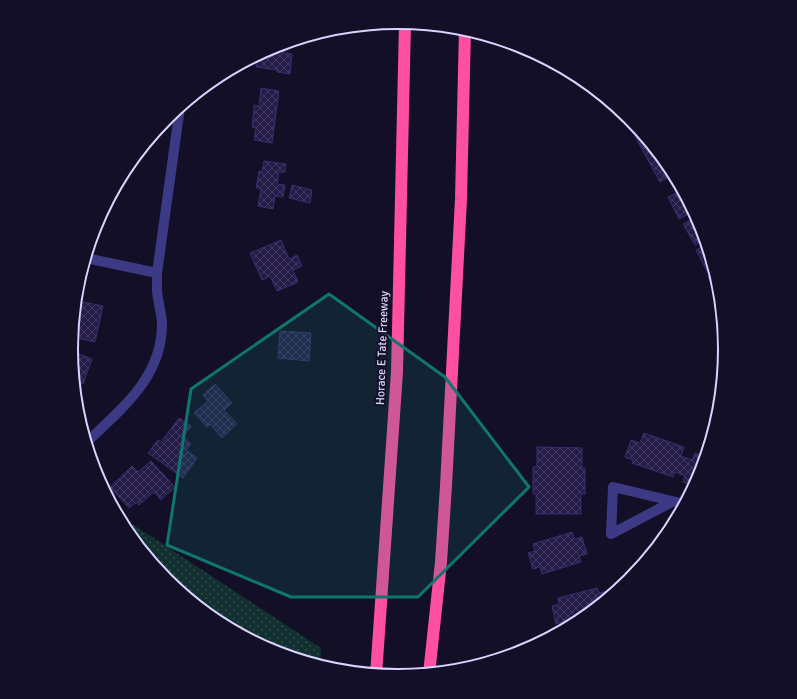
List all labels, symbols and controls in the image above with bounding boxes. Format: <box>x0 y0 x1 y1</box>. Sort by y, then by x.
street label: Horace E Tate Freeway <box>373 290 392 405</box>

